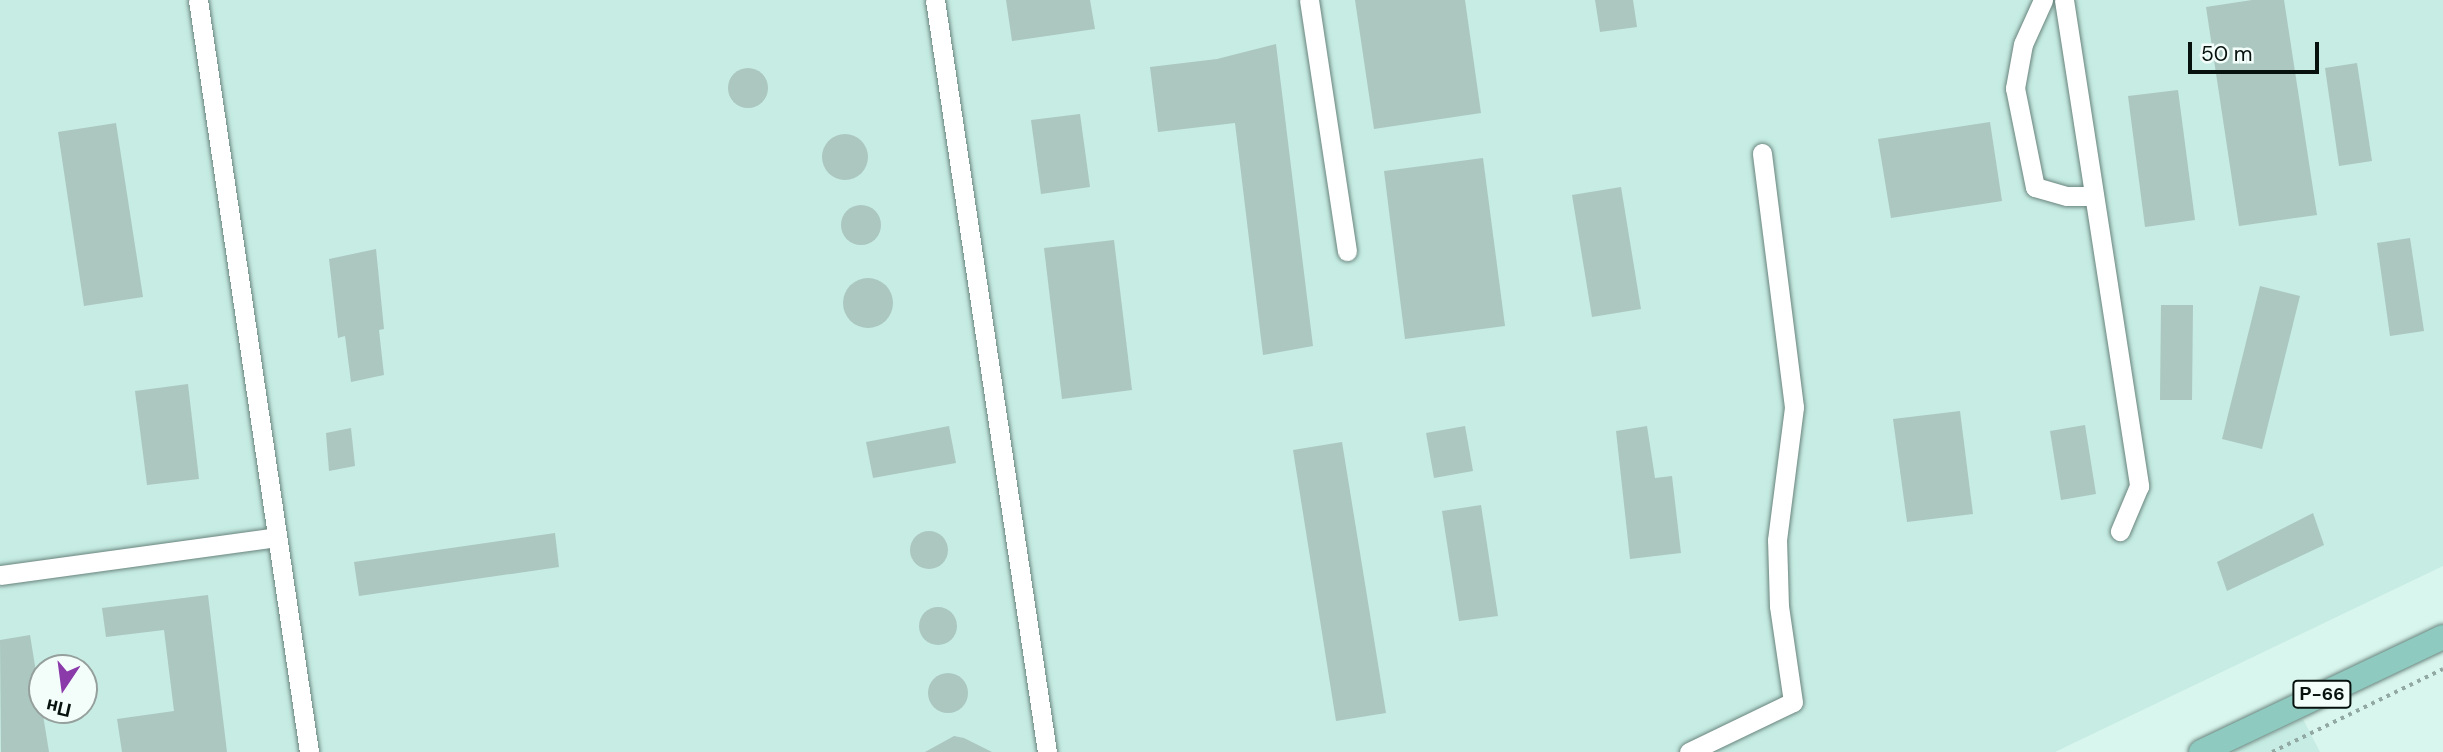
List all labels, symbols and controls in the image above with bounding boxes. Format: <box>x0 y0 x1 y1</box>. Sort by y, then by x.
scale bar <box>2191 28 2322 72</box>
text: 50 m <box>2201 40 2252 68</box>
north arrow <box>28 654 98 724</box>
road number: Р-66 <box>2292 680 2352 708</box>
text: Пн <box>44 693 74 723</box>

